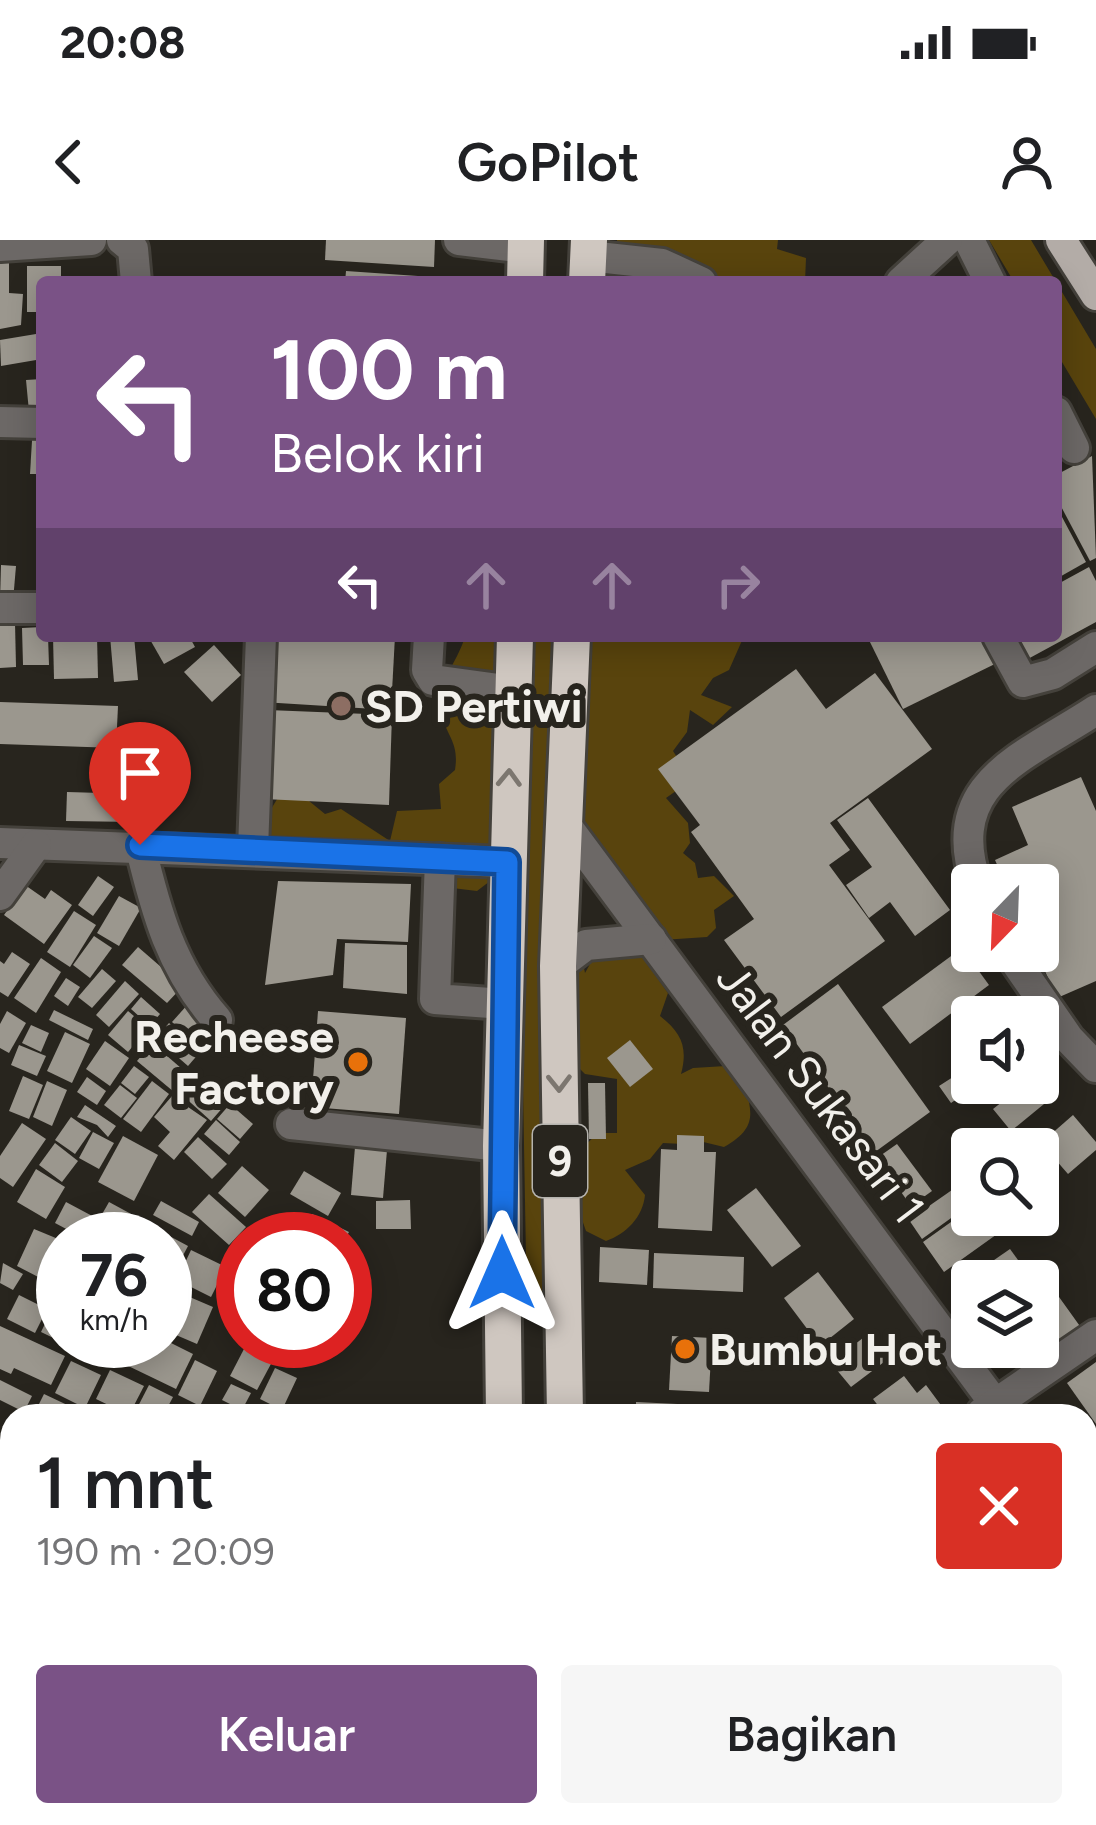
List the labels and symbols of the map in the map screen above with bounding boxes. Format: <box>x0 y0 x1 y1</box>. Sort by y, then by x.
place label: SD Pertiwi <box>365 679 582 733</box>
marker: SD Pertiwi <box>328 693 354 719</box>
pin <box>89 722 191 845</box>
one-way arrow <box>496 768 522 787</box>
north arrow <box>951 864 1059 972</box>
street label: Jalan Sukasari 1 <box>706 952 936 1234</box>
place label: Recheese Factory <box>134 1009 334 1115</box>
marker: Recheese Factory <box>345 1049 371 1075</box>
one-way arrow <box>546 1074 572 1093</box>
road number: 9 <box>533 1125 587 1197</box>
position arrow <box>439 1210 565 1336</box>
speed limit sign: 80 <box>216 1212 372 1368</box>
place label: Bumbu Hot <box>709 1322 942 1376</box>
marker: Bumbu Hot <box>672 1336 698 1362</box>

